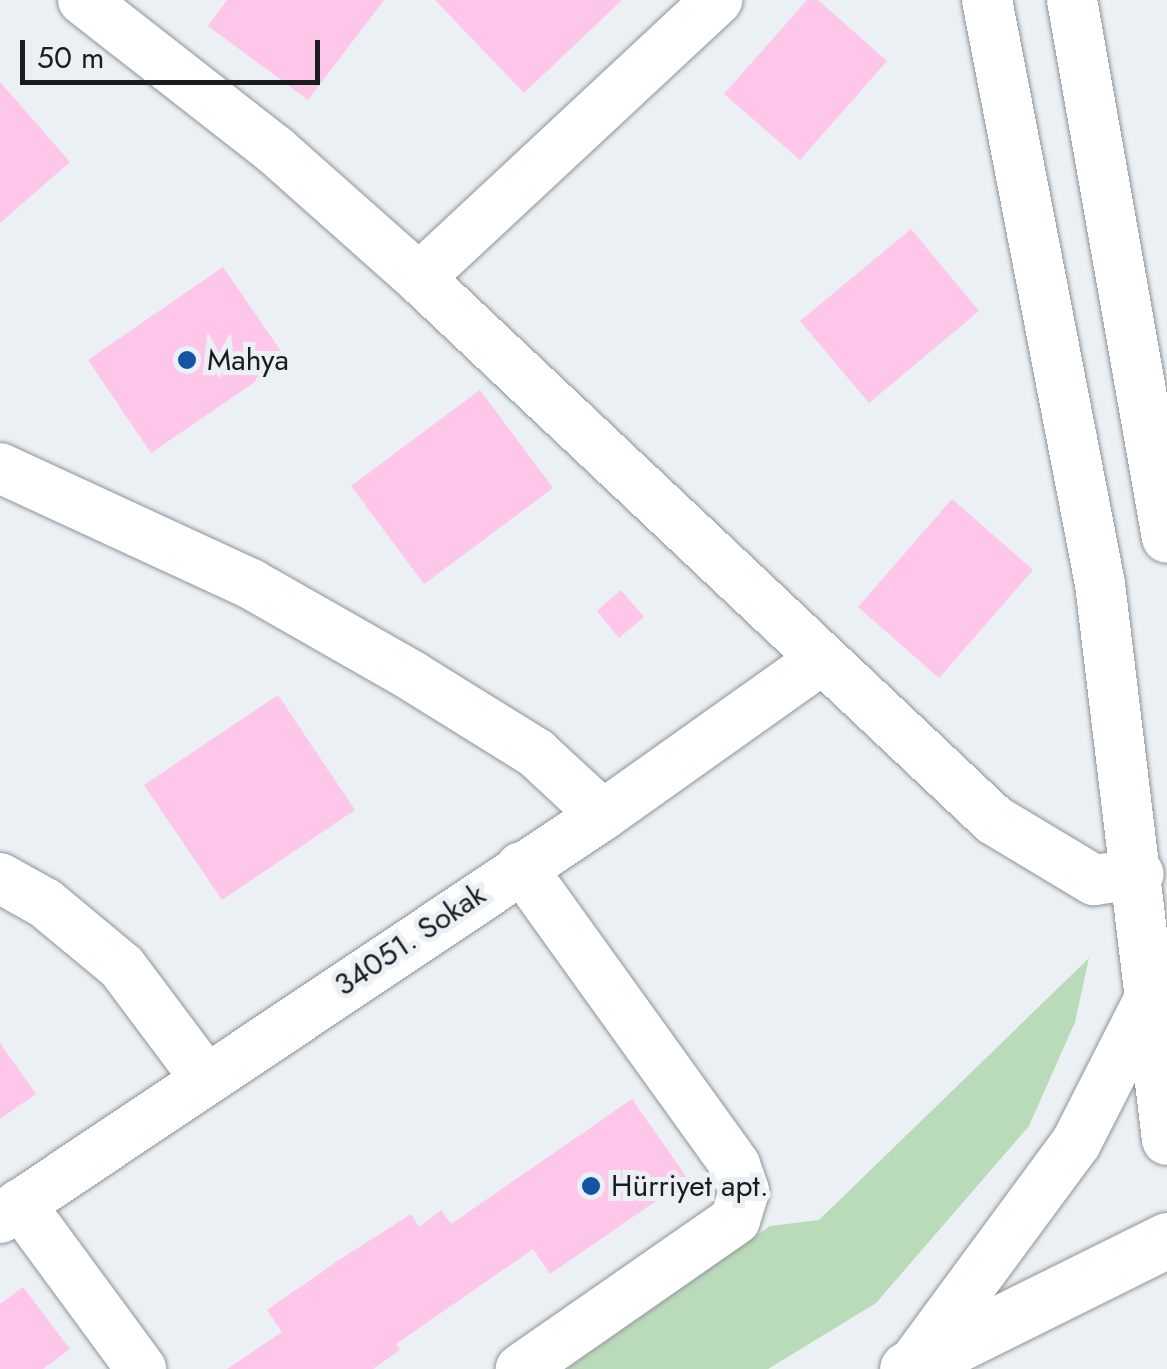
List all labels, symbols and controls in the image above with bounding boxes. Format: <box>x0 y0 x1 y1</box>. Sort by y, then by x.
scale bar <box>25 20 325 82</box>
text: 50 m <box>37 36 104 79</box>
place label: Mahya <box>207 342 289 378</box>
marker: Mahya <box>176 349 198 371</box>
street label: 34051. Sokak <box>328 876 492 1004</box>
place label: Hürriyet apt. <box>611 1168 769 1204</box>
marker: Hürriyet apt. <box>580 1175 602 1197</box>

